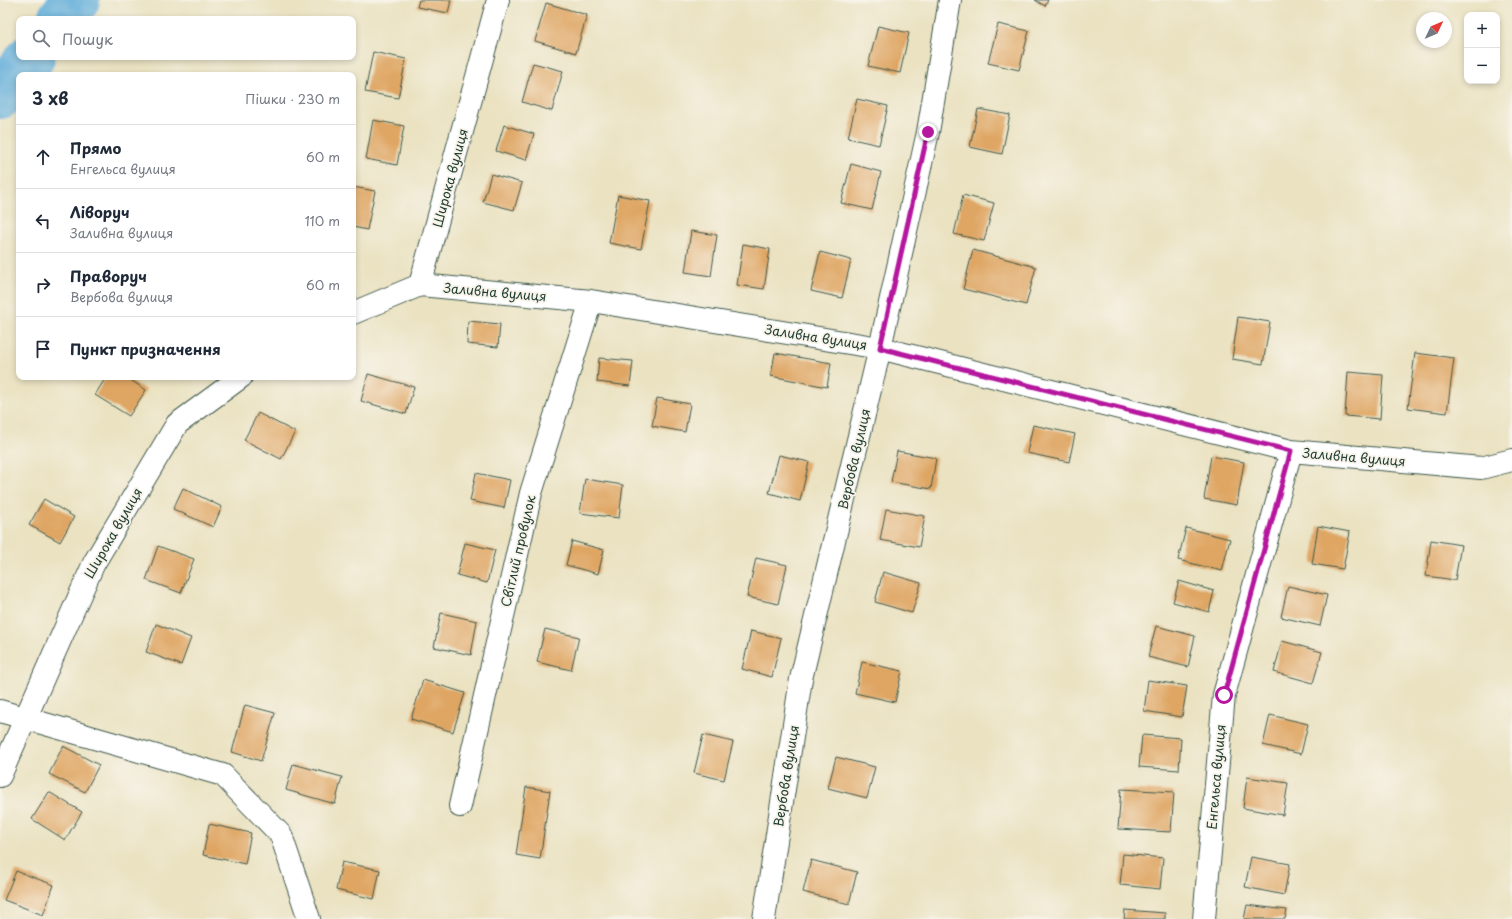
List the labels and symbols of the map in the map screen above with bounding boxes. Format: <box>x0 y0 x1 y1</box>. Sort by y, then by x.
north arrow <box>1416 12 1452 48</box>
route end <box>919 123 937 141</box>
street label: Широка вулиця <box>427 126 472 229</box>
street label: Заливна вулиця <box>442 277 547 305</box>
street label: Заливна вулиця <box>763 319 869 354</box>
street label: Вербова вулиця <box>833 407 874 511</box>
street label: Заливна вулиця <box>1301 442 1406 470</box>
street label: Широка вулиця <box>79 484 146 581</box>
street label: Світлий провулок <box>495 493 540 609</box>
route start <box>1215 686 1233 704</box>
street label: Енгельса вулиця <box>1201 723 1230 830</box>
street label: Вербова вулиця <box>768 724 803 828</box>

